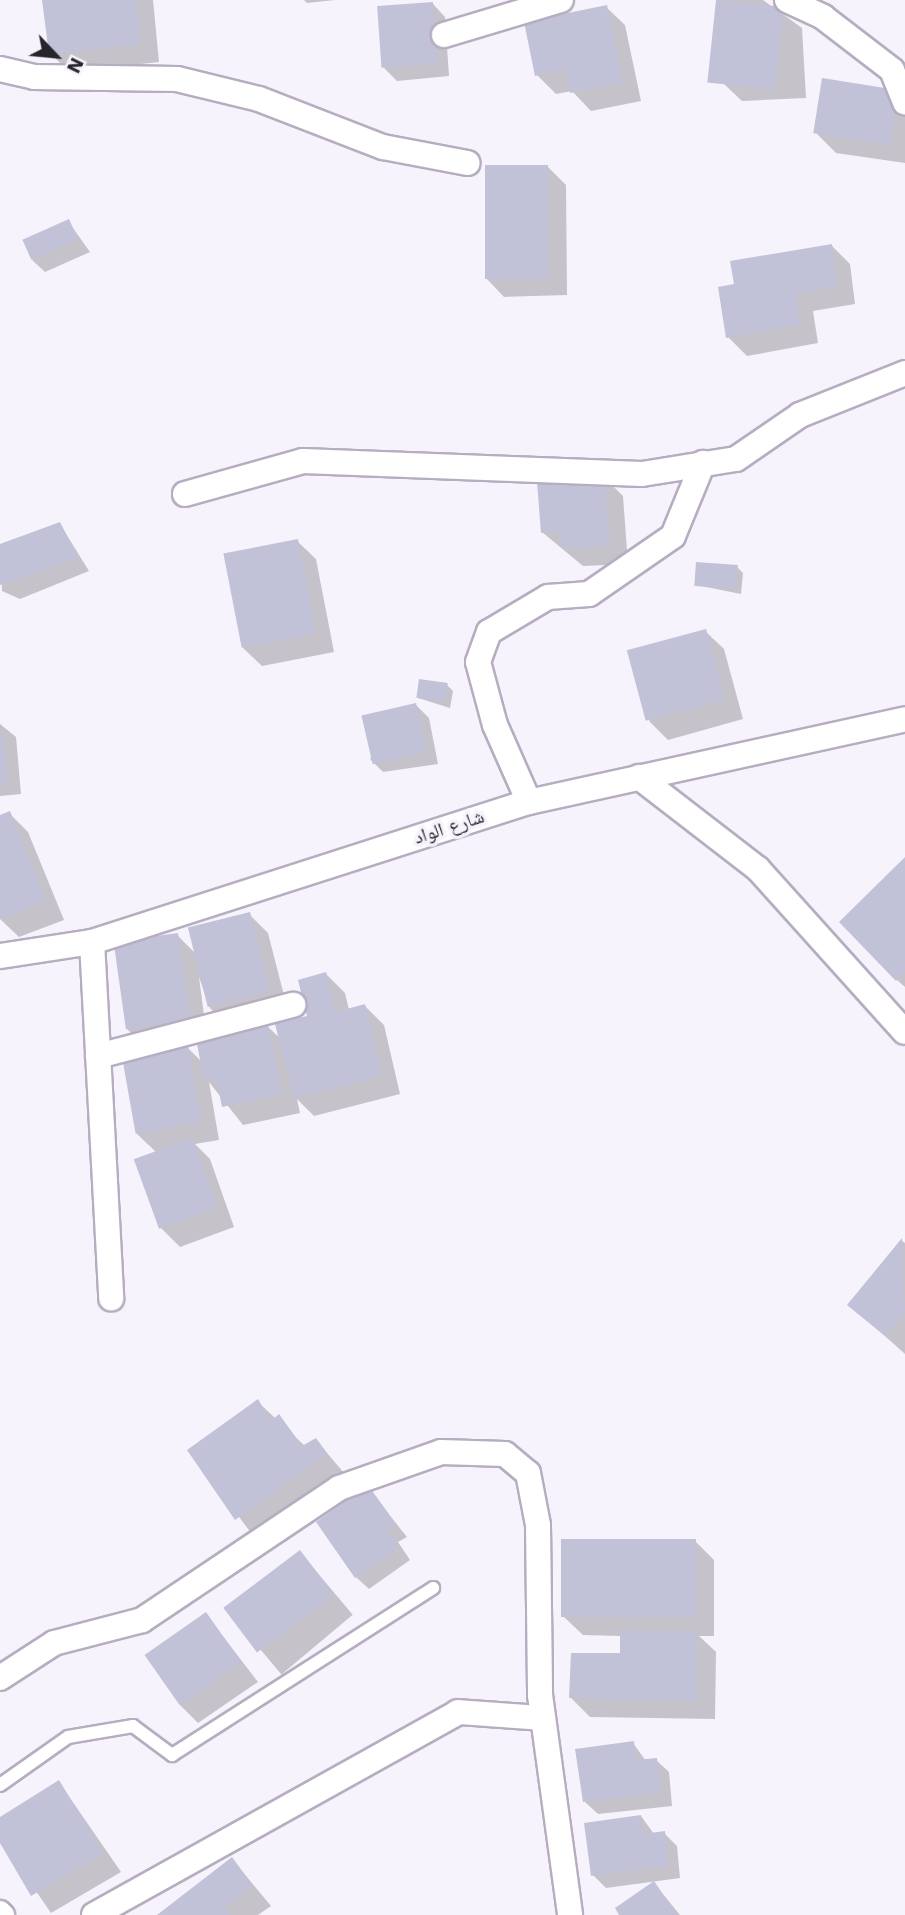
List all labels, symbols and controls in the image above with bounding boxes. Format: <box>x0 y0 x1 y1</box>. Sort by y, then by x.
north arrow <box>21 21 91 91</box>
text: N <box>62 54 89 77</box>
street label: شارع الواد <box>411 805 487 849</box>

